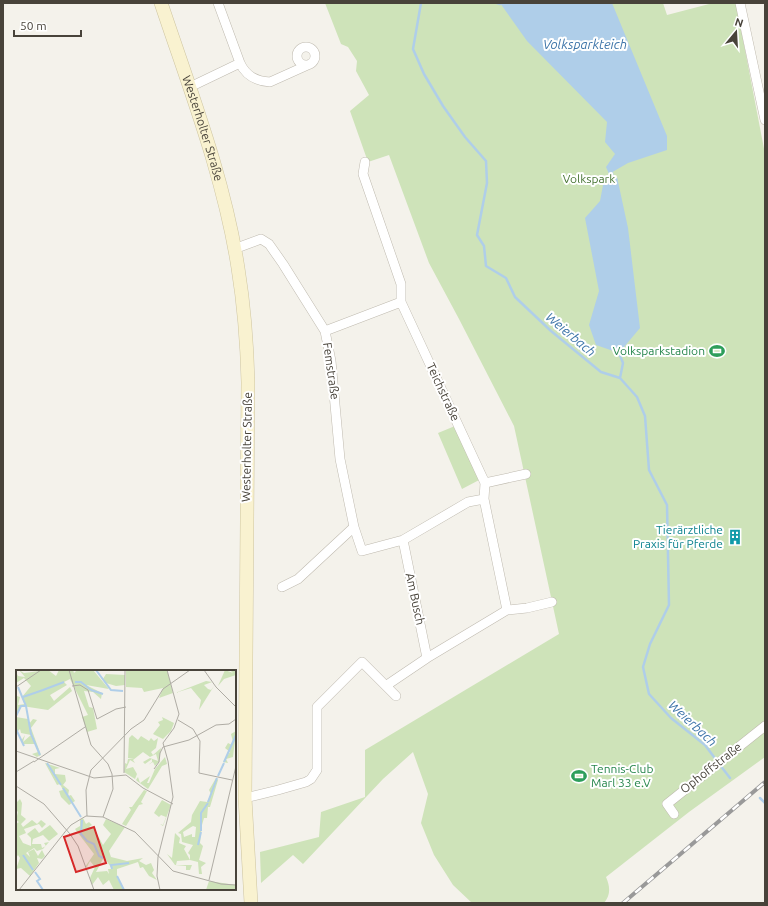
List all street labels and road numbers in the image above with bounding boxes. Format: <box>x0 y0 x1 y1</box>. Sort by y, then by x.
street label: Westerholter Straße <box>180 74 226 182</box>
street label: Femstraße <box>321 341 342 400</box>
street label: Teichstraße <box>424 361 463 423</box>
street label: Westerholter Straße <box>239 392 254 502</box>
street label: Am Busch <box>404 572 427 626</box>
street label: Ophoffstraße <box>678 740 744 795</box>

